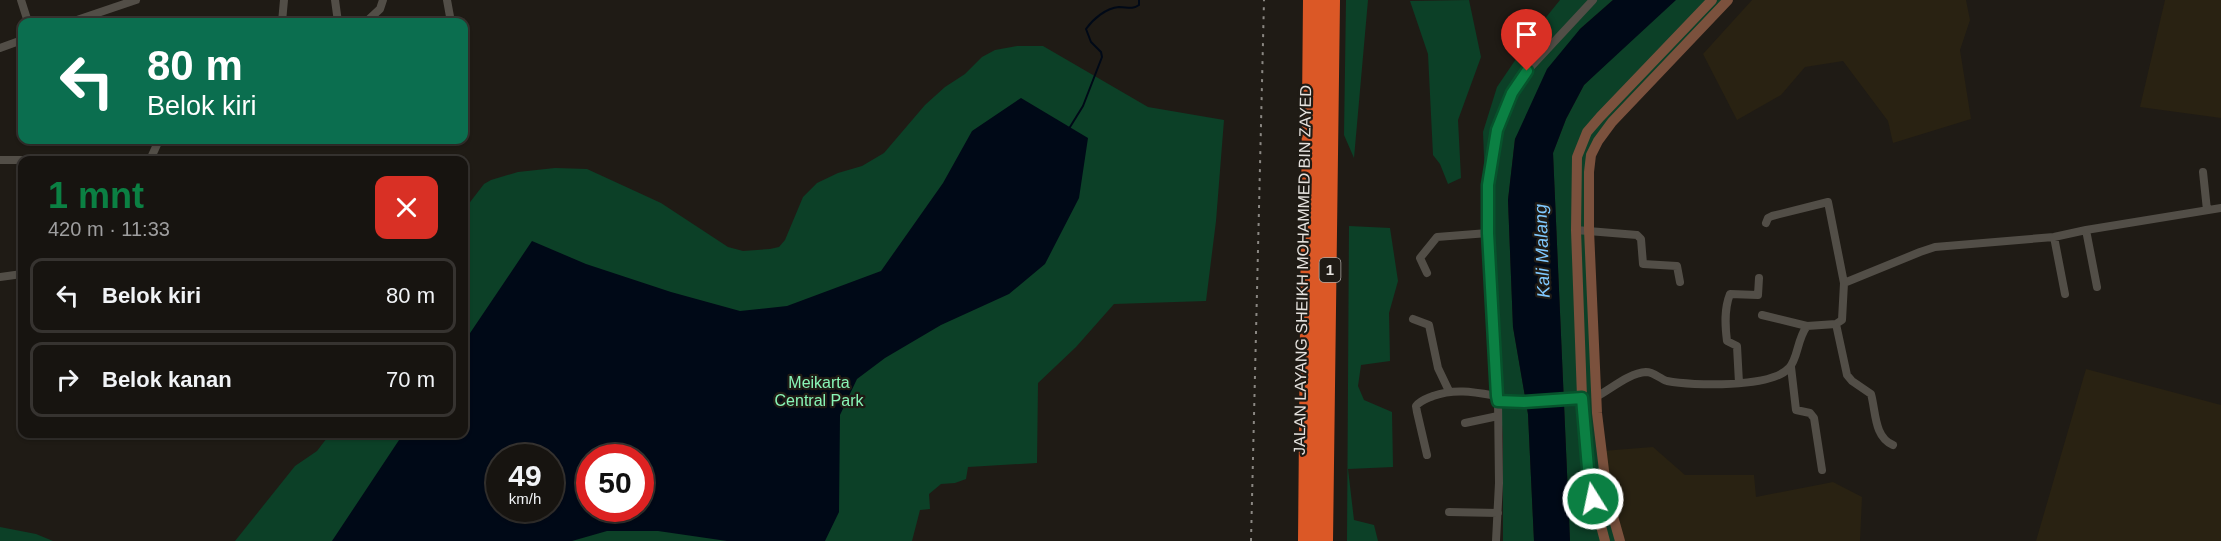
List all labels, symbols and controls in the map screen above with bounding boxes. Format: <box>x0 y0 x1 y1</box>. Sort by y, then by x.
pin <box>1501 9 1552 71</box>
icon: arrive <box>1510 18 1543 51</box>
icon: left <box>48 42 126 120</box>
text: 80 m <box>147 42 243 89</box>
street label: JALAN LAYANG SHEIKH MOHAMMED BIN ZAYED <box>1291 85 1314 455</box>
text: Belok kiri <box>147 91 257 121</box>
text: 1 mnt <box>48 175 144 216</box>
button: close <box>375 176 438 239</box>
water label: Kali Malang <box>1530 204 1554 298</box>
text: 420 m · 11:33 <box>48 218 170 240</box>
road number: 1 <box>1320 258 1340 282</box>
icon: left <box>51 279 84 312</box>
text: Belok kiri <box>102 283 201 308</box>
text: 80 m <box>386 283 435 308</box>
icon: right <box>51 363 84 396</box>
text: Belok kanan <box>102 367 232 392</box>
text: 70 m <box>386 367 435 392</box>
park label: Meikarta Central Park <box>775 374 864 409</box>
speed limit sign: 50 <box>576 444 654 522</box>
text: 49 <box>508 459 542 492</box>
position arrow <box>1561 467 1625 531</box>
text: km/h <box>509 490 541 507</box>

